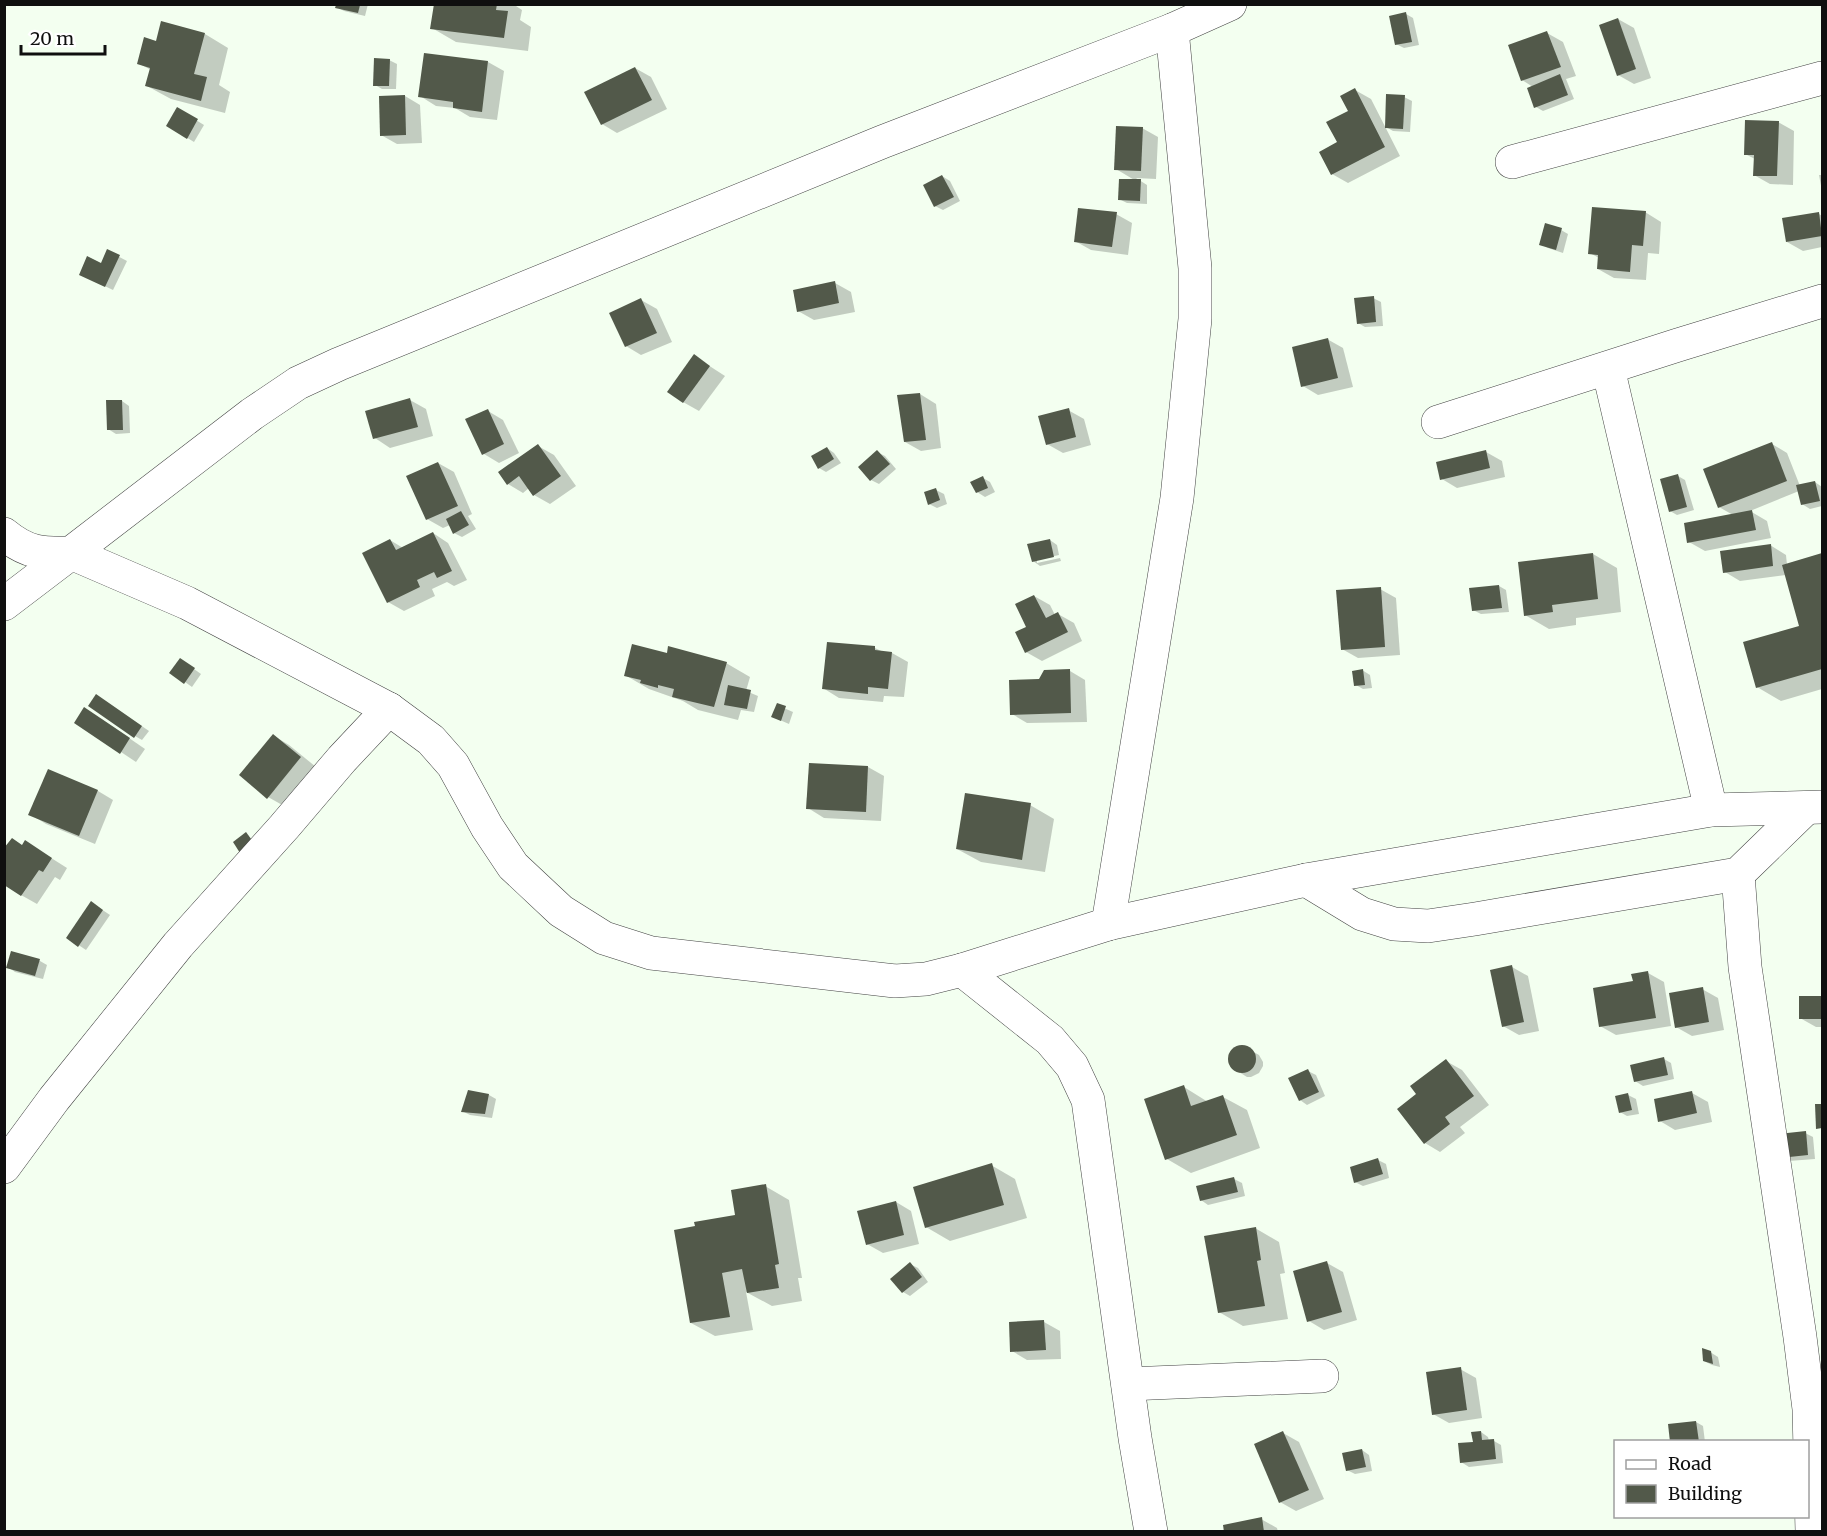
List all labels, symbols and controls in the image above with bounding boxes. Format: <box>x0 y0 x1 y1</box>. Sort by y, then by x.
scale bar <box>21 18 105 56</box>
text: 20 m <box>30 27 74 50</box>
legend <box>1614 1440 1809 1518</box>
text: Road <box>1668 1452 1712 1475</box>
text: Building <box>1668 1482 1742 1505</box>

